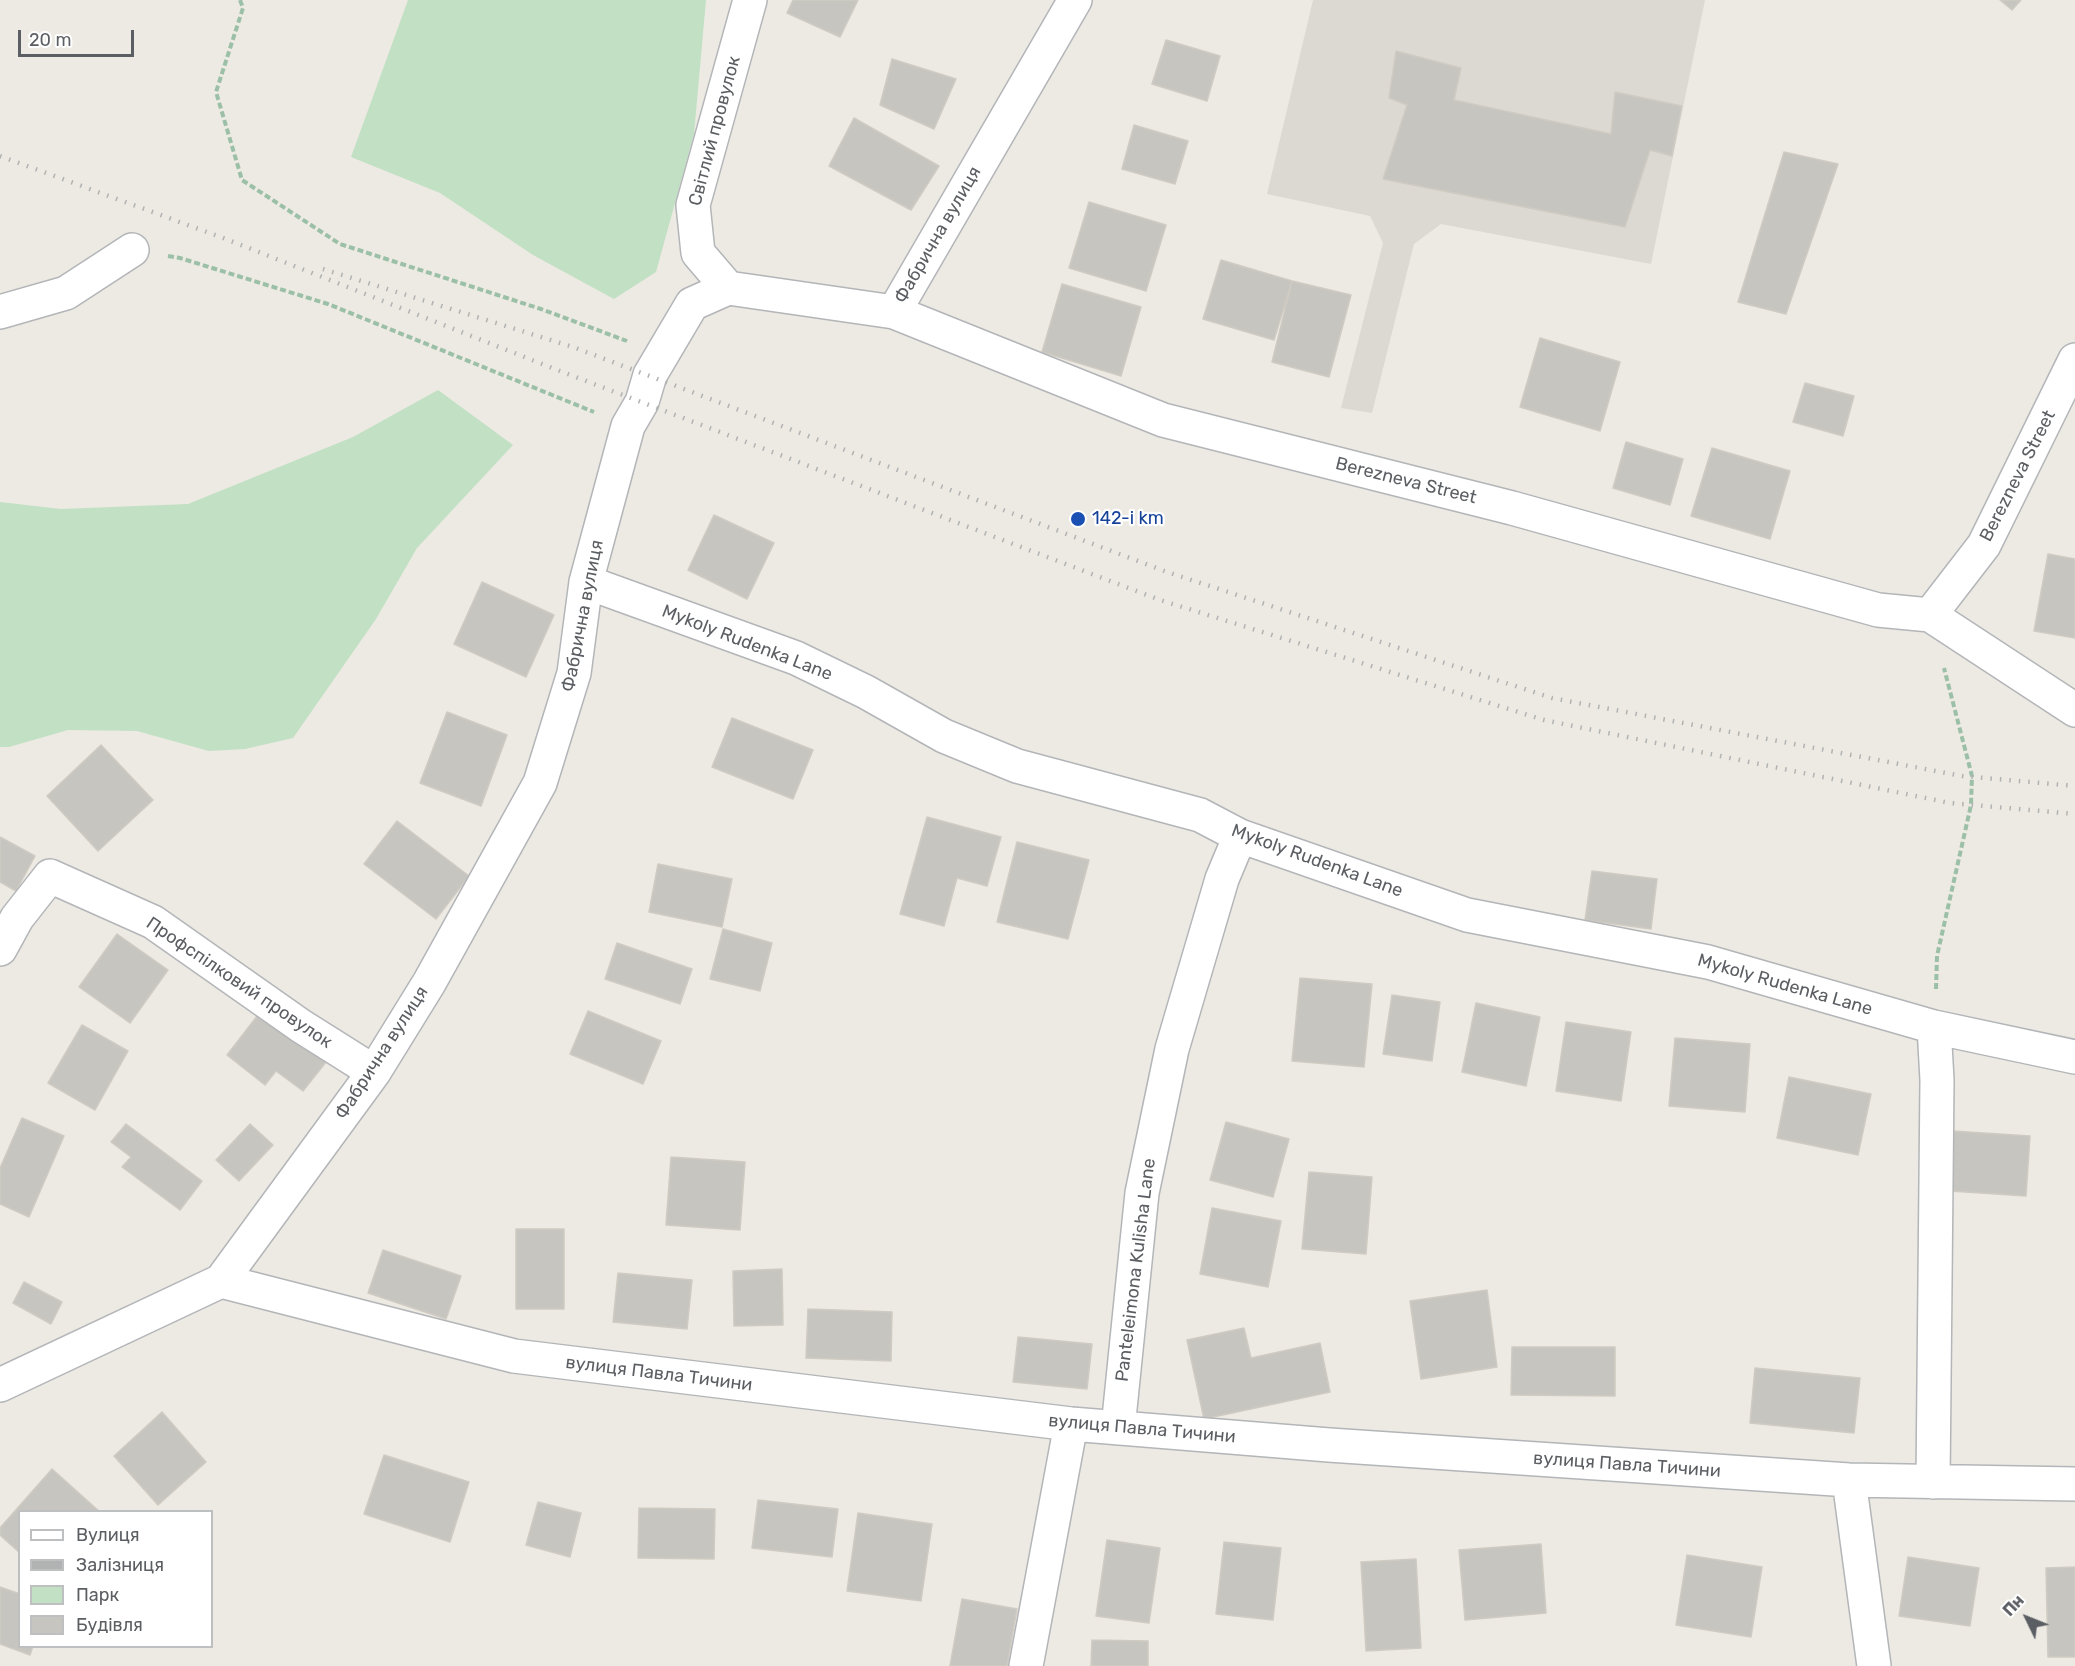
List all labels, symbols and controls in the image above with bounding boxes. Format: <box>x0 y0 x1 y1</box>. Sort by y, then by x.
scale bar <box>21 18 136 56</box>
text: 20 m <box>29 29 71 51</box>
street label: Світлий провулок <box>685 54 745 208</box>
street label: Фабрична вулиця <box>890 163 986 307</box>
street label: Berezneva Street <box>1976 407 2060 545</box>
street label: Berezneva Street <box>1333 453 1479 509</box>
place label: 142-i km <box>1092 508 1164 530</box>
marker: 142-i km <box>1069 510 1087 528</box>
street label: Фабрична вулиця <box>558 538 608 694</box>
street label: Mykoly Rudenka Lane <box>659 600 835 686</box>
street label: Mykoly Rudenka Lane <box>1228 820 1406 902</box>
street label: Профспілковий провулок <box>142 913 336 1053</box>
street label: Mykoly Rudenka Lane <box>1695 950 1875 1020</box>
street label: Фабрична вулиця <box>331 982 433 1124</box>
street label: Panteleimona Kulisha Lane <box>1112 1157 1160 1383</box>
street label: вулиця Павла Тичини <box>564 1352 754 1396</box>
street label: вулиця Павла Тичини <box>1047 1410 1237 1448</box>
street label: вулиця Павла Тичини <box>1532 1448 1722 1482</box>
legend <box>18 1510 213 1648</box>
text: Вулиця <box>76 1524 140 1546</box>
text: Залізниця <box>76 1554 164 1576</box>
text: Парк <box>76 1584 119 1606</box>
north arrow <box>1997 1588 2057 1648</box>
text: Пн <box>1999 1591 2028 1620</box>
text: Будівля <box>76 1614 143 1636</box>

